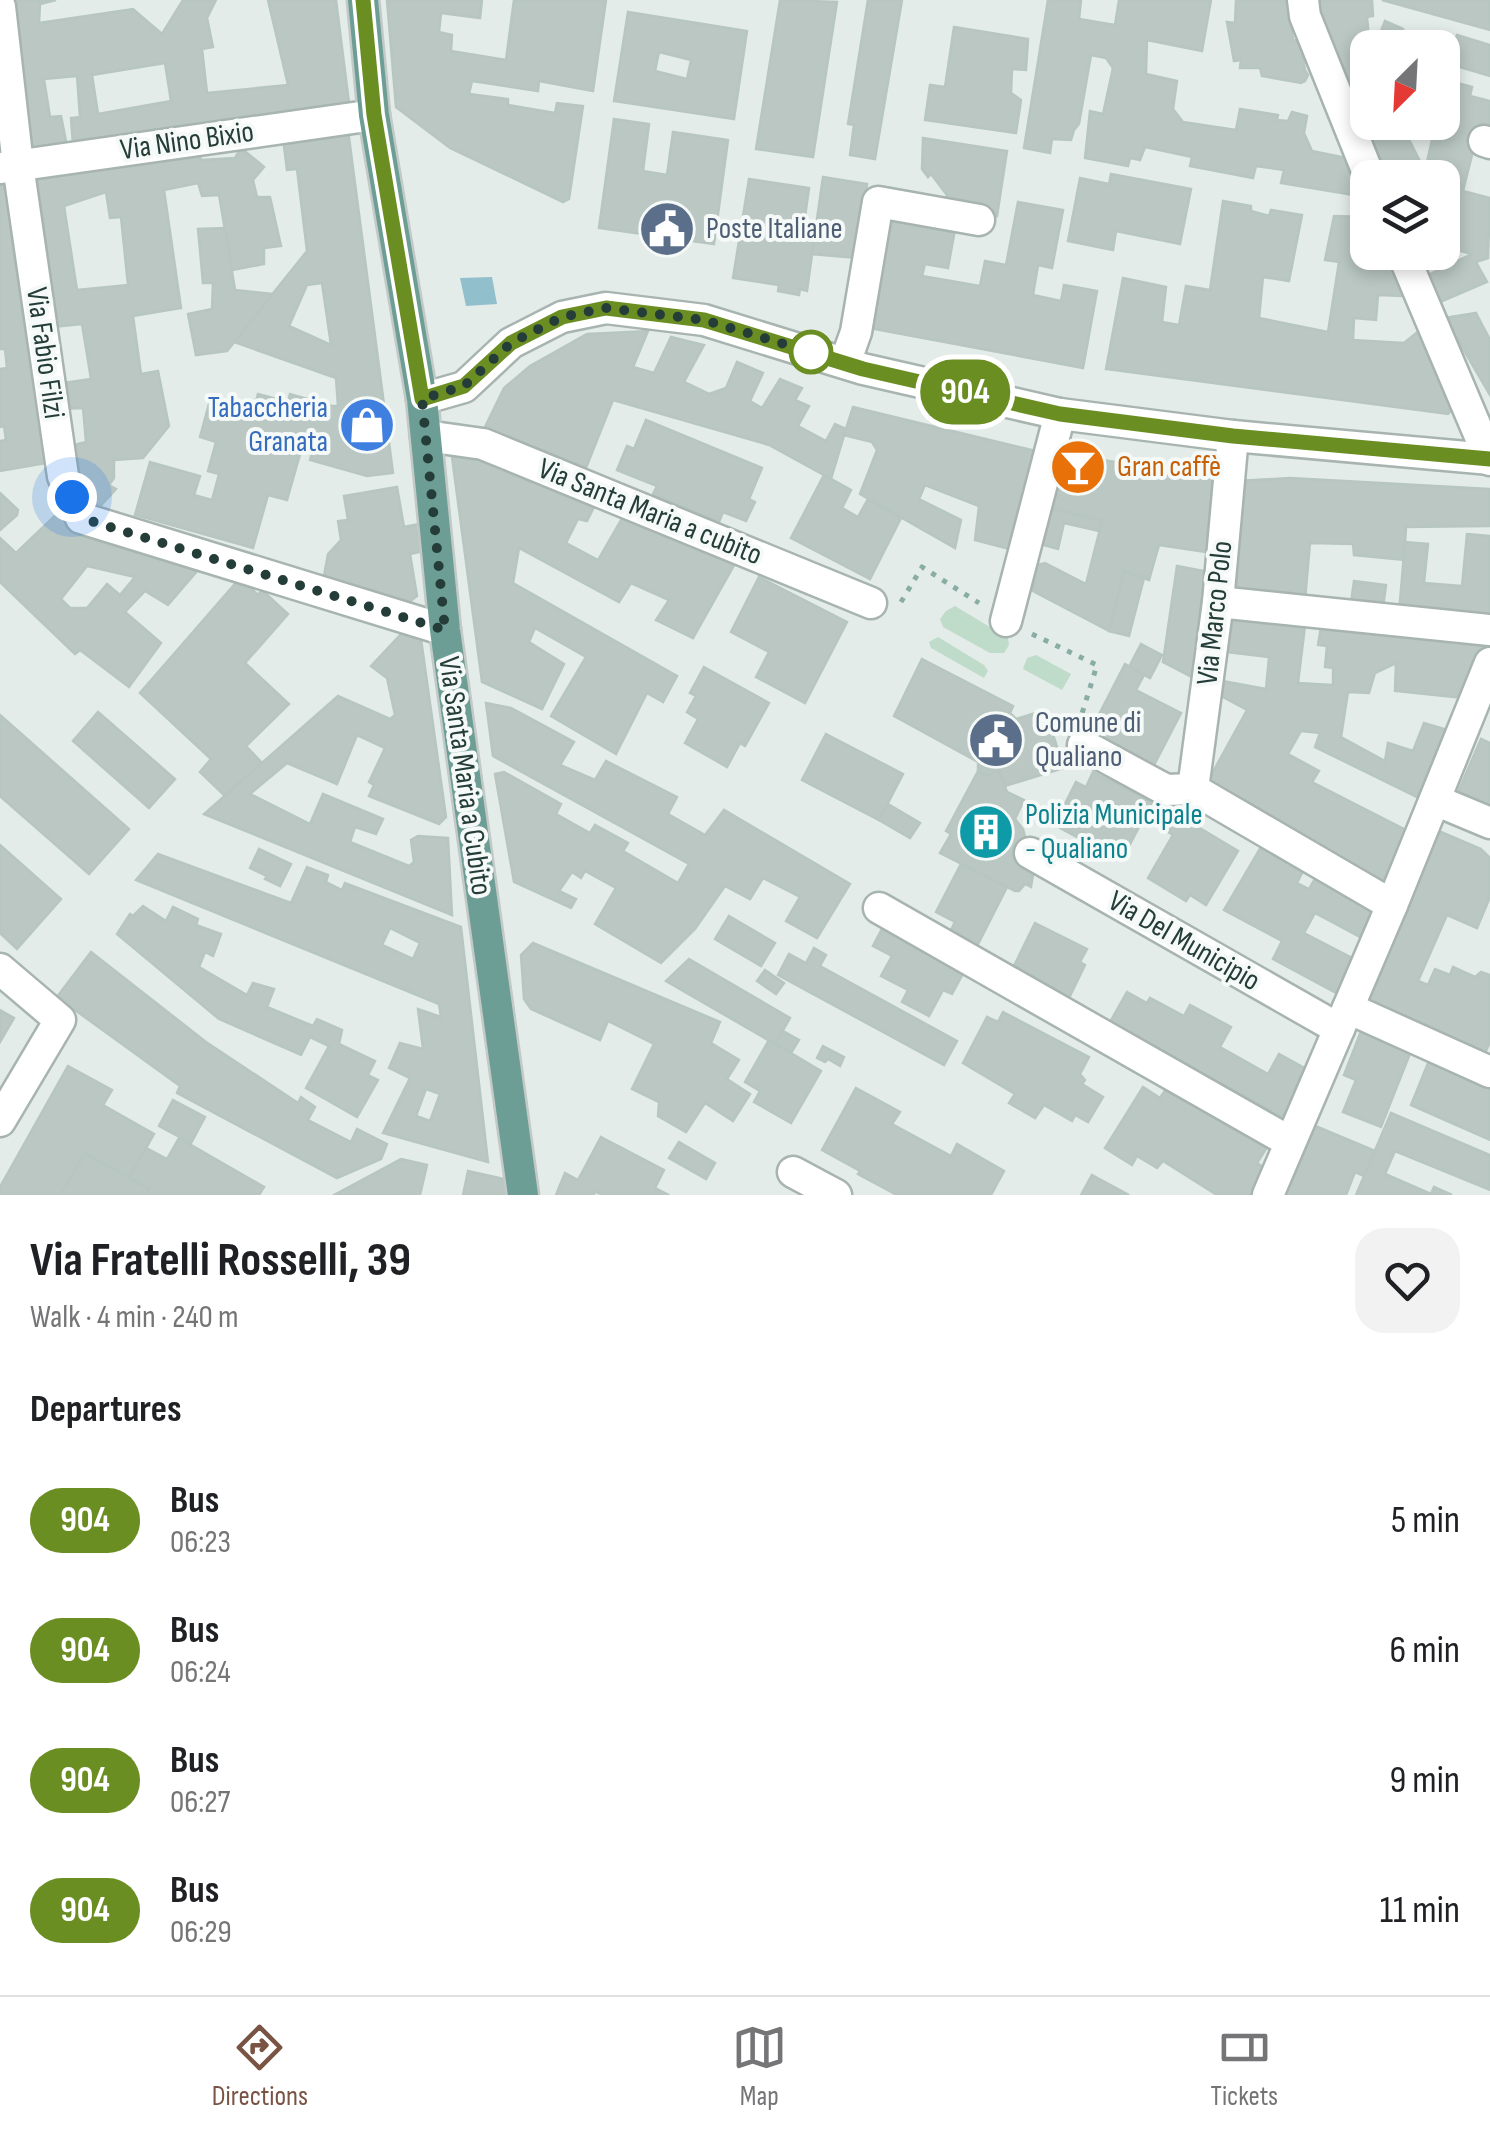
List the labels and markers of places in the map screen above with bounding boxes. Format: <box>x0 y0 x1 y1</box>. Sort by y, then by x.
public building icon: Poste Italiane <box>637 199 697 259</box>
place label: Poste Italiane <box>706 211 842 247</box>
unlabelled marker <box>790 331 832 373</box>
place label: Tabaccheria Granata <box>208 390 328 460</box>
shop icon: Tabaccheria Granata <box>337 395 397 455</box>
bar icon: Gran caffè <box>1048 437 1108 497</box>
place label: Gran caffè <box>1117 449 1221 485</box>
place label: Comune di Qualiano <box>1035 705 1141 775</box>
public building icon: Comune di Qualiano <box>966 710 1026 770</box>
place label: Polizia Municipale - Qualiano <box>1025 797 1203 867</box>
building icon: Polizia Municipale - Qualiano <box>956 802 1016 862</box>

